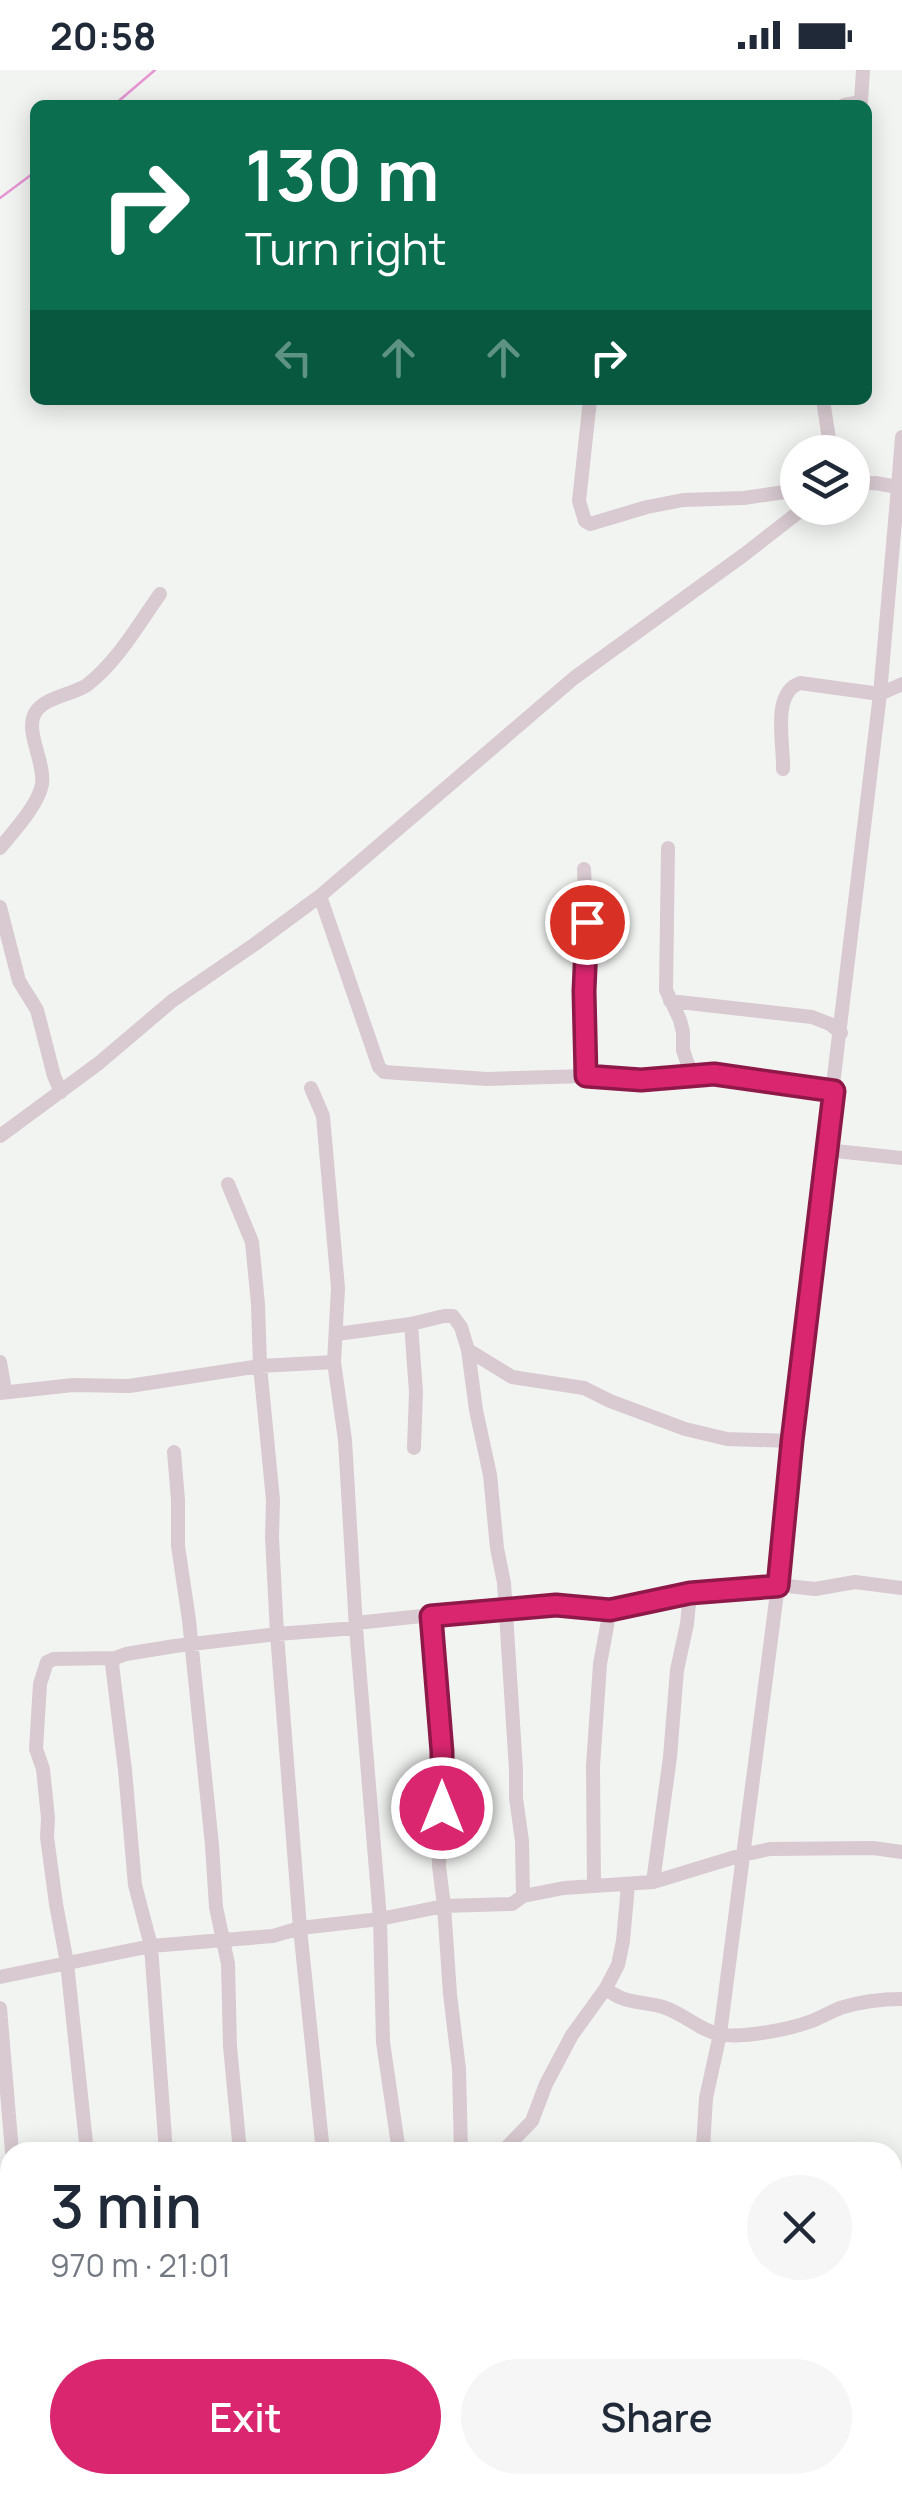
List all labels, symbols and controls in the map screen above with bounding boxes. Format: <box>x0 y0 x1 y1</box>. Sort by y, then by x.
text: 20:58 <box>50 9 156 61</box>
text: 130 m <box>245 126 439 222</box>
icon: right <box>80 140 210 270</box>
text: Turn right <box>245 217 446 279</box>
icon: left <box>266 330 321 385</box>
icon: ahead <box>371 330 426 385</box>
icon: ahead <box>476 330 531 385</box>
icon: right <box>581 330 636 385</box>
map controls <box>780 435 870 525</box>
button: layers <box>780 435 870 525</box>
pin <box>545 880 630 965</box>
icon: arrive <box>560 895 615 950</box>
position arrow <box>390 1756 494 1860</box>
text: 3 min <box>50 2164 202 2246</box>
button: close <box>747 2175 852 2280</box>
text: 970 m · 21:01 <box>50 2243 231 2287</box>
button: Exit <box>50 2359 441 2474</box>
button: Share <box>461 2359 852 2474</box>

